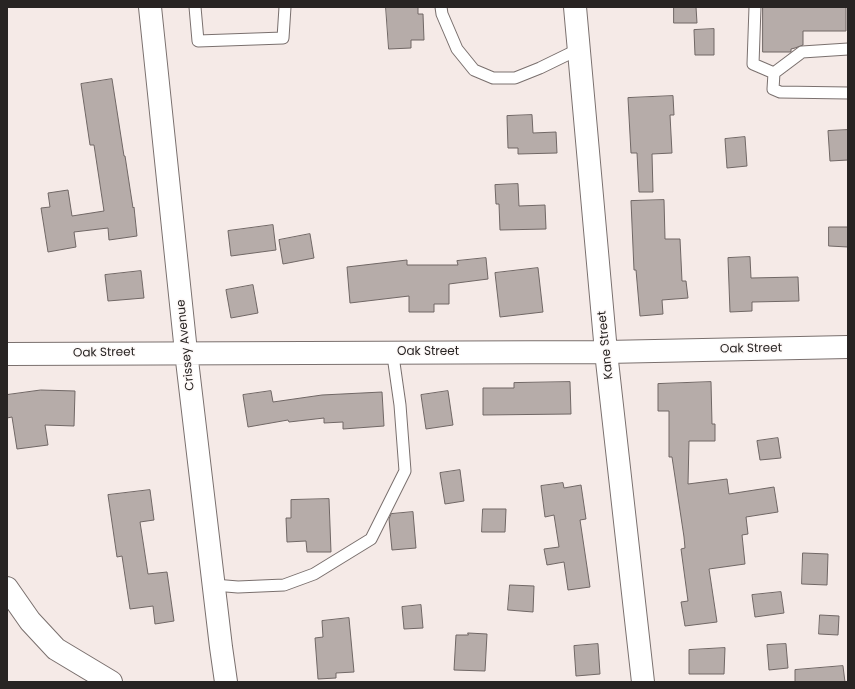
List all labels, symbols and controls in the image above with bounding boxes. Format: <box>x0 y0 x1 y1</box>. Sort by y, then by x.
street label: Crissey Avenue <box>174 299 198 391</box>
street label: Kane Street <box>595 310 617 380</box>
street label: Oak Street <box>720 341 782 357</box>
street label: Oak Street <box>73 345 135 361</box>
street label: Oak Street <box>397 345 459 359</box>

